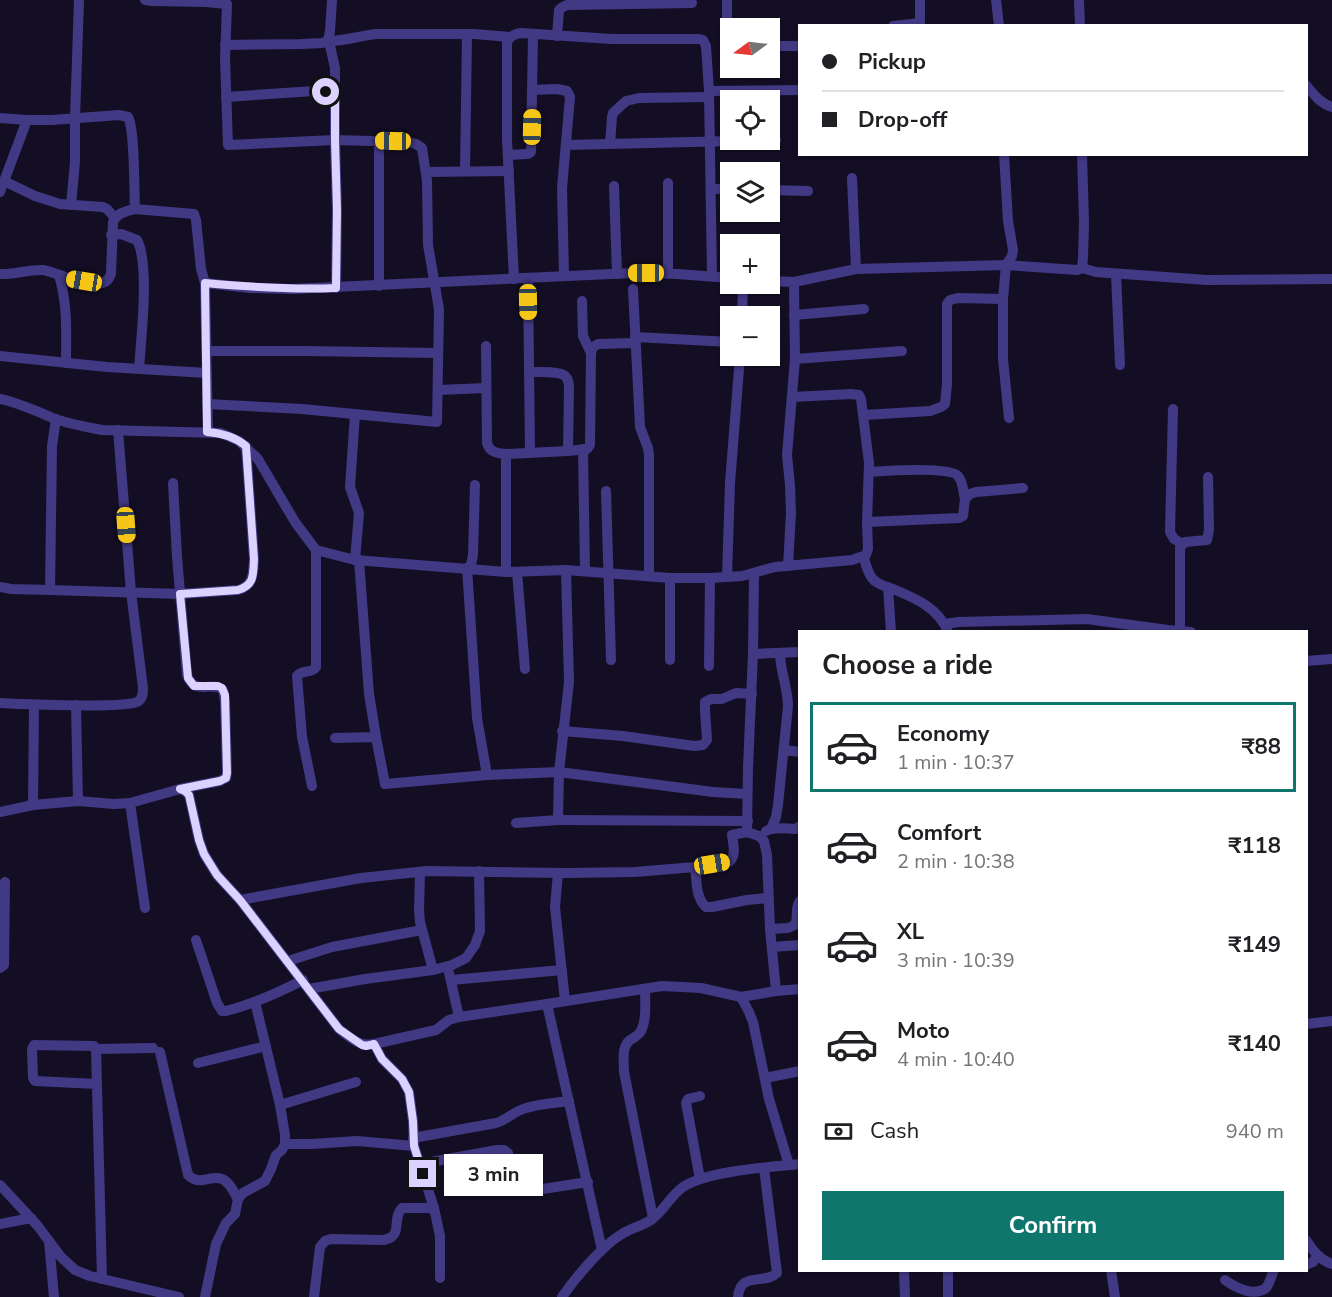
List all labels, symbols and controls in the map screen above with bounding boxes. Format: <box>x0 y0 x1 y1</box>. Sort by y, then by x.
north arrow <box>720 18 780 78</box>
map controls <box>720 18 780 366</box>
text: Pickup <box>858 47 926 77</box>
route start <box>312 78 339 105</box>
button: locate <box>720 90 780 150</box>
text: Drop-off <box>858 105 947 135</box>
car <box>523 109 541 145</box>
car <box>375 132 411 150</box>
button: layers <box>720 162 780 222</box>
button: + <box>720 234 780 294</box>
car <box>628 264 664 282</box>
car <box>65 269 103 293</box>
car <box>519 284 537 320</box>
button: − <box>720 306 780 366</box>
car <box>116 506 136 544</box>
text: Choose a ride <box>822 647 993 684</box>
text: Economy <box>897 719 989 749</box>
icon: car <box>825 720 879 774</box>
text: ₹88 <box>1241 732 1281 762</box>
text: 1 min · 10:37 <box>897 749 1015 776</box>
text: Comfort <box>897 818 981 848</box>
icon: car <box>825 819 879 873</box>
text: ₹118 <box>1228 831 1281 861</box>
text: 2 min · 10:38 <box>897 848 1015 875</box>
car <box>693 852 731 876</box>
text: XL <box>897 917 924 947</box>
icon: car <box>825 918 879 972</box>
text: ₹149 <box>1228 930 1281 960</box>
text: 3 min · 10:39 <box>897 947 1015 974</box>
text: Moto <box>897 1016 950 1046</box>
icon: car <box>825 1017 879 1071</box>
text: ₹140 <box>1228 1029 1281 1059</box>
text: 4 min · 10:40 <box>897 1046 1015 1073</box>
icon: cash <box>822 1115 855 1148</box>
text: Cash <box>870 1116 919 1146</box>
text: 940 m <box>1226 1118 1284 1145</box>
callout: 3 min <box>444 1153 543 1195</box>
route end <box>409 1160 436 1187</box>
text: 3 min <box>468 1161 519 1188</box>
button: Confirm <box>822 1191 1284 1260</box>

